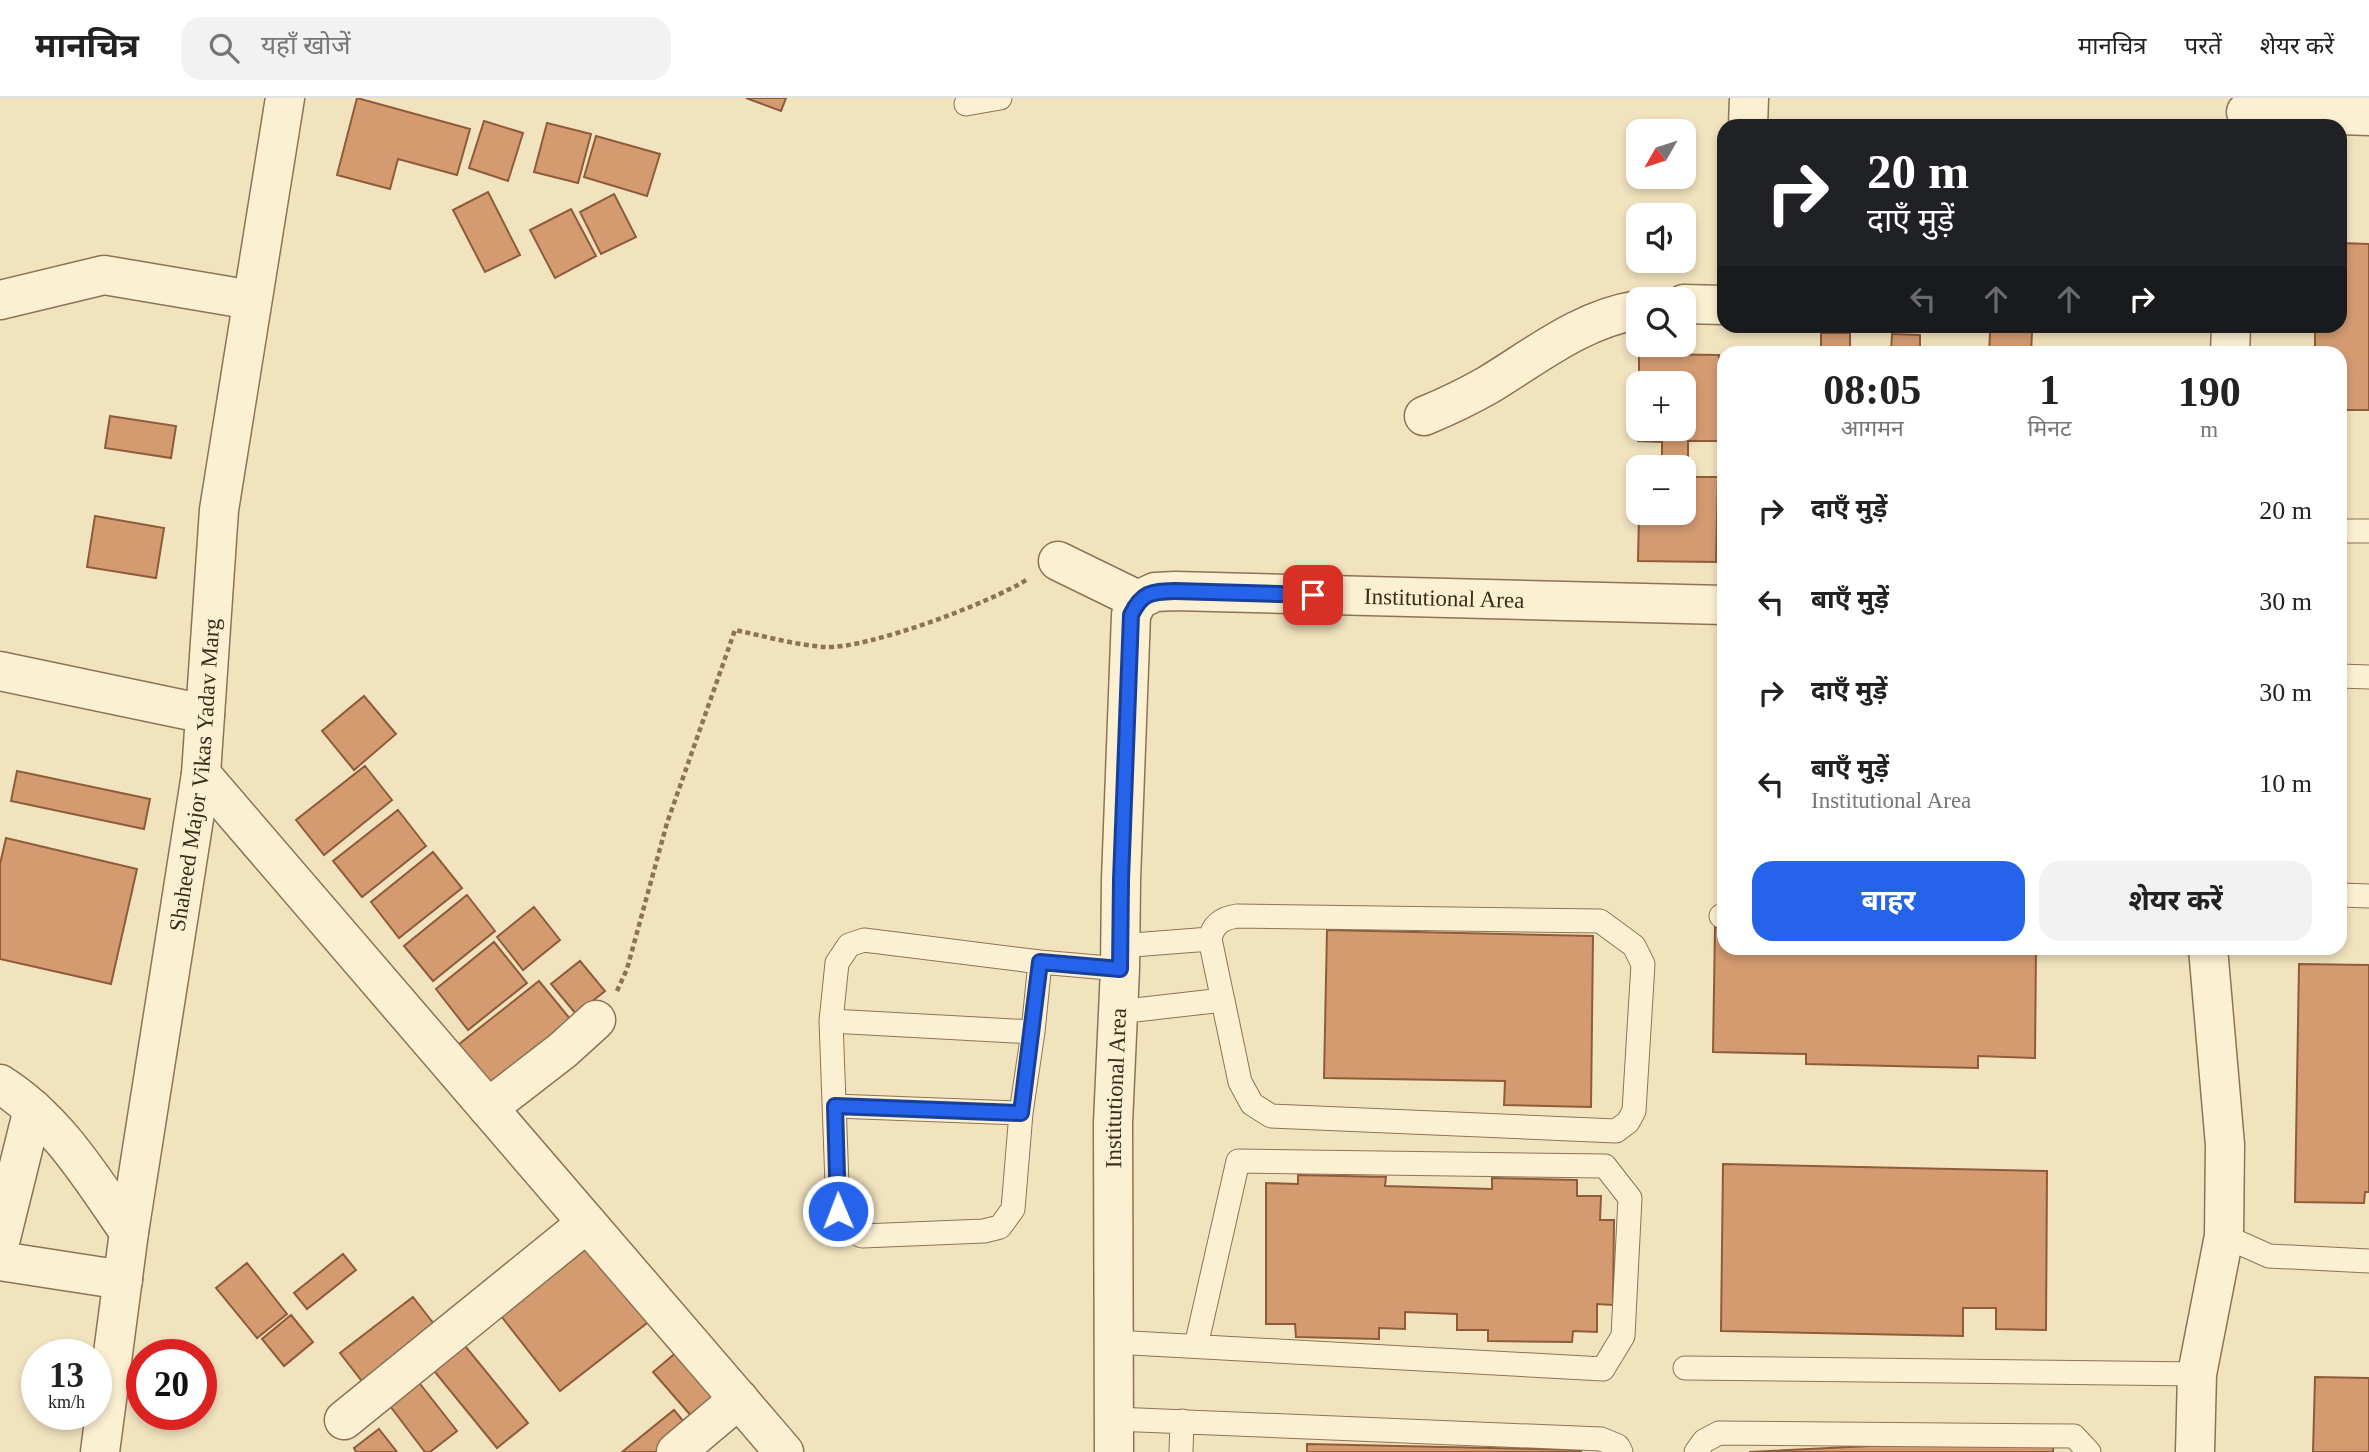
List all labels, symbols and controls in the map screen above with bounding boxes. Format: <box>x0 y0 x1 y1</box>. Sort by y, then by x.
search box <box>181 17 671 80</box>
text: मानचित्र <box>35 28 139 64</box>
icon: search <box>205 29 243 67</box>
text: यहाँ खोजें <box>261 31 350 60</box>
text: मानचित्र <box>2078 33 2147 59</box>
text: परतें <box>2185 33 2222 59</box>
text: शेयर करें <box>2260 33 2334 59</box>
north arrow <box>1626 119 1696 189</box>
map controls <box>1626 119 1696 525</box>
text: 20 m <box>1867 144 1969 199</box>
icon: right <box>1752 147 1843 238</box>
text: दाएँ मुड़ें <box>1867 202 1954 238</box>
button: sound <box>1626 203 1696 273</box>
icon: left <box>1904 280 1942 318</box>
icon: ahead <box>1977 280 2015 318</box>
icon: ahead <box>2050 280 2088 318</box>
icon: right <box>2123 280 2161 318</box>
button: search <box>1626 287 1696 357</box>
text: 08:05 <box>1823 367 1921 413</box>
text: 1 <box>2039 367 2060 413</box>
text: 190 <box>2178 369 2241 415</box>
button: + <box>1626 371 1696 441</box>
text: आगमन <box>1841 416 1904 441</box>
text: मिनट <box>2027 416 2072 441</box>
text: m <box>2200 417 2218 442</box>
button: − <box>1626 455 1696 525</box>
icon: right <box>1752 492 1790 530</box>
text: दाएँ मुड़ें <box>1811 494 1887 523</box>
text: 20 m <box>2259 496 2312 525</box>
pin <box>1283 565 1343 625</box>
icon: arrive <box>1294 576 1332 614</box>
icon: left <box>1752 583 1790 621</box>
street label: Institutional Area <box>1364 584 1525 613</box>
text: बाएँ मुड़ें <box>1811 585 1889 614</box>
text: 30 m <box>2259 587 2312 616</box>
street label: Shaheed Major Vikas Yadav Marg <box>164 617 225 933</box>
icon: right <box>1752 674 1790 712</box>
text: दाएँ मुड़ें <box>1811 676 1887 705</box>
text: 30 m <box>2259 678 2312 707</box>
text: बाएँ मुड़ें <box>1811 754 1889 783</box>
icon: left <box>1752 765 1790 803</box>
text: 10 m <box>2259 769 2312 798</box>
text: Institutional Area <box>1811 788 1971 813</box>
button: बाहर <box>1752 861 2025 941</box>
button: शेयर करें <box>2039 861 2312 941</box>
street label: Institutional Area <box>1101 1007 1131 1168</box>
position arrow <box>801 1174 875 1248</box>
speed limit sign: 20 <box>126 1339 217 1430</box>
text: 13 <box>49 1356 84 1395</box>
text: km/h <box>48 1392 85 1412</box>

